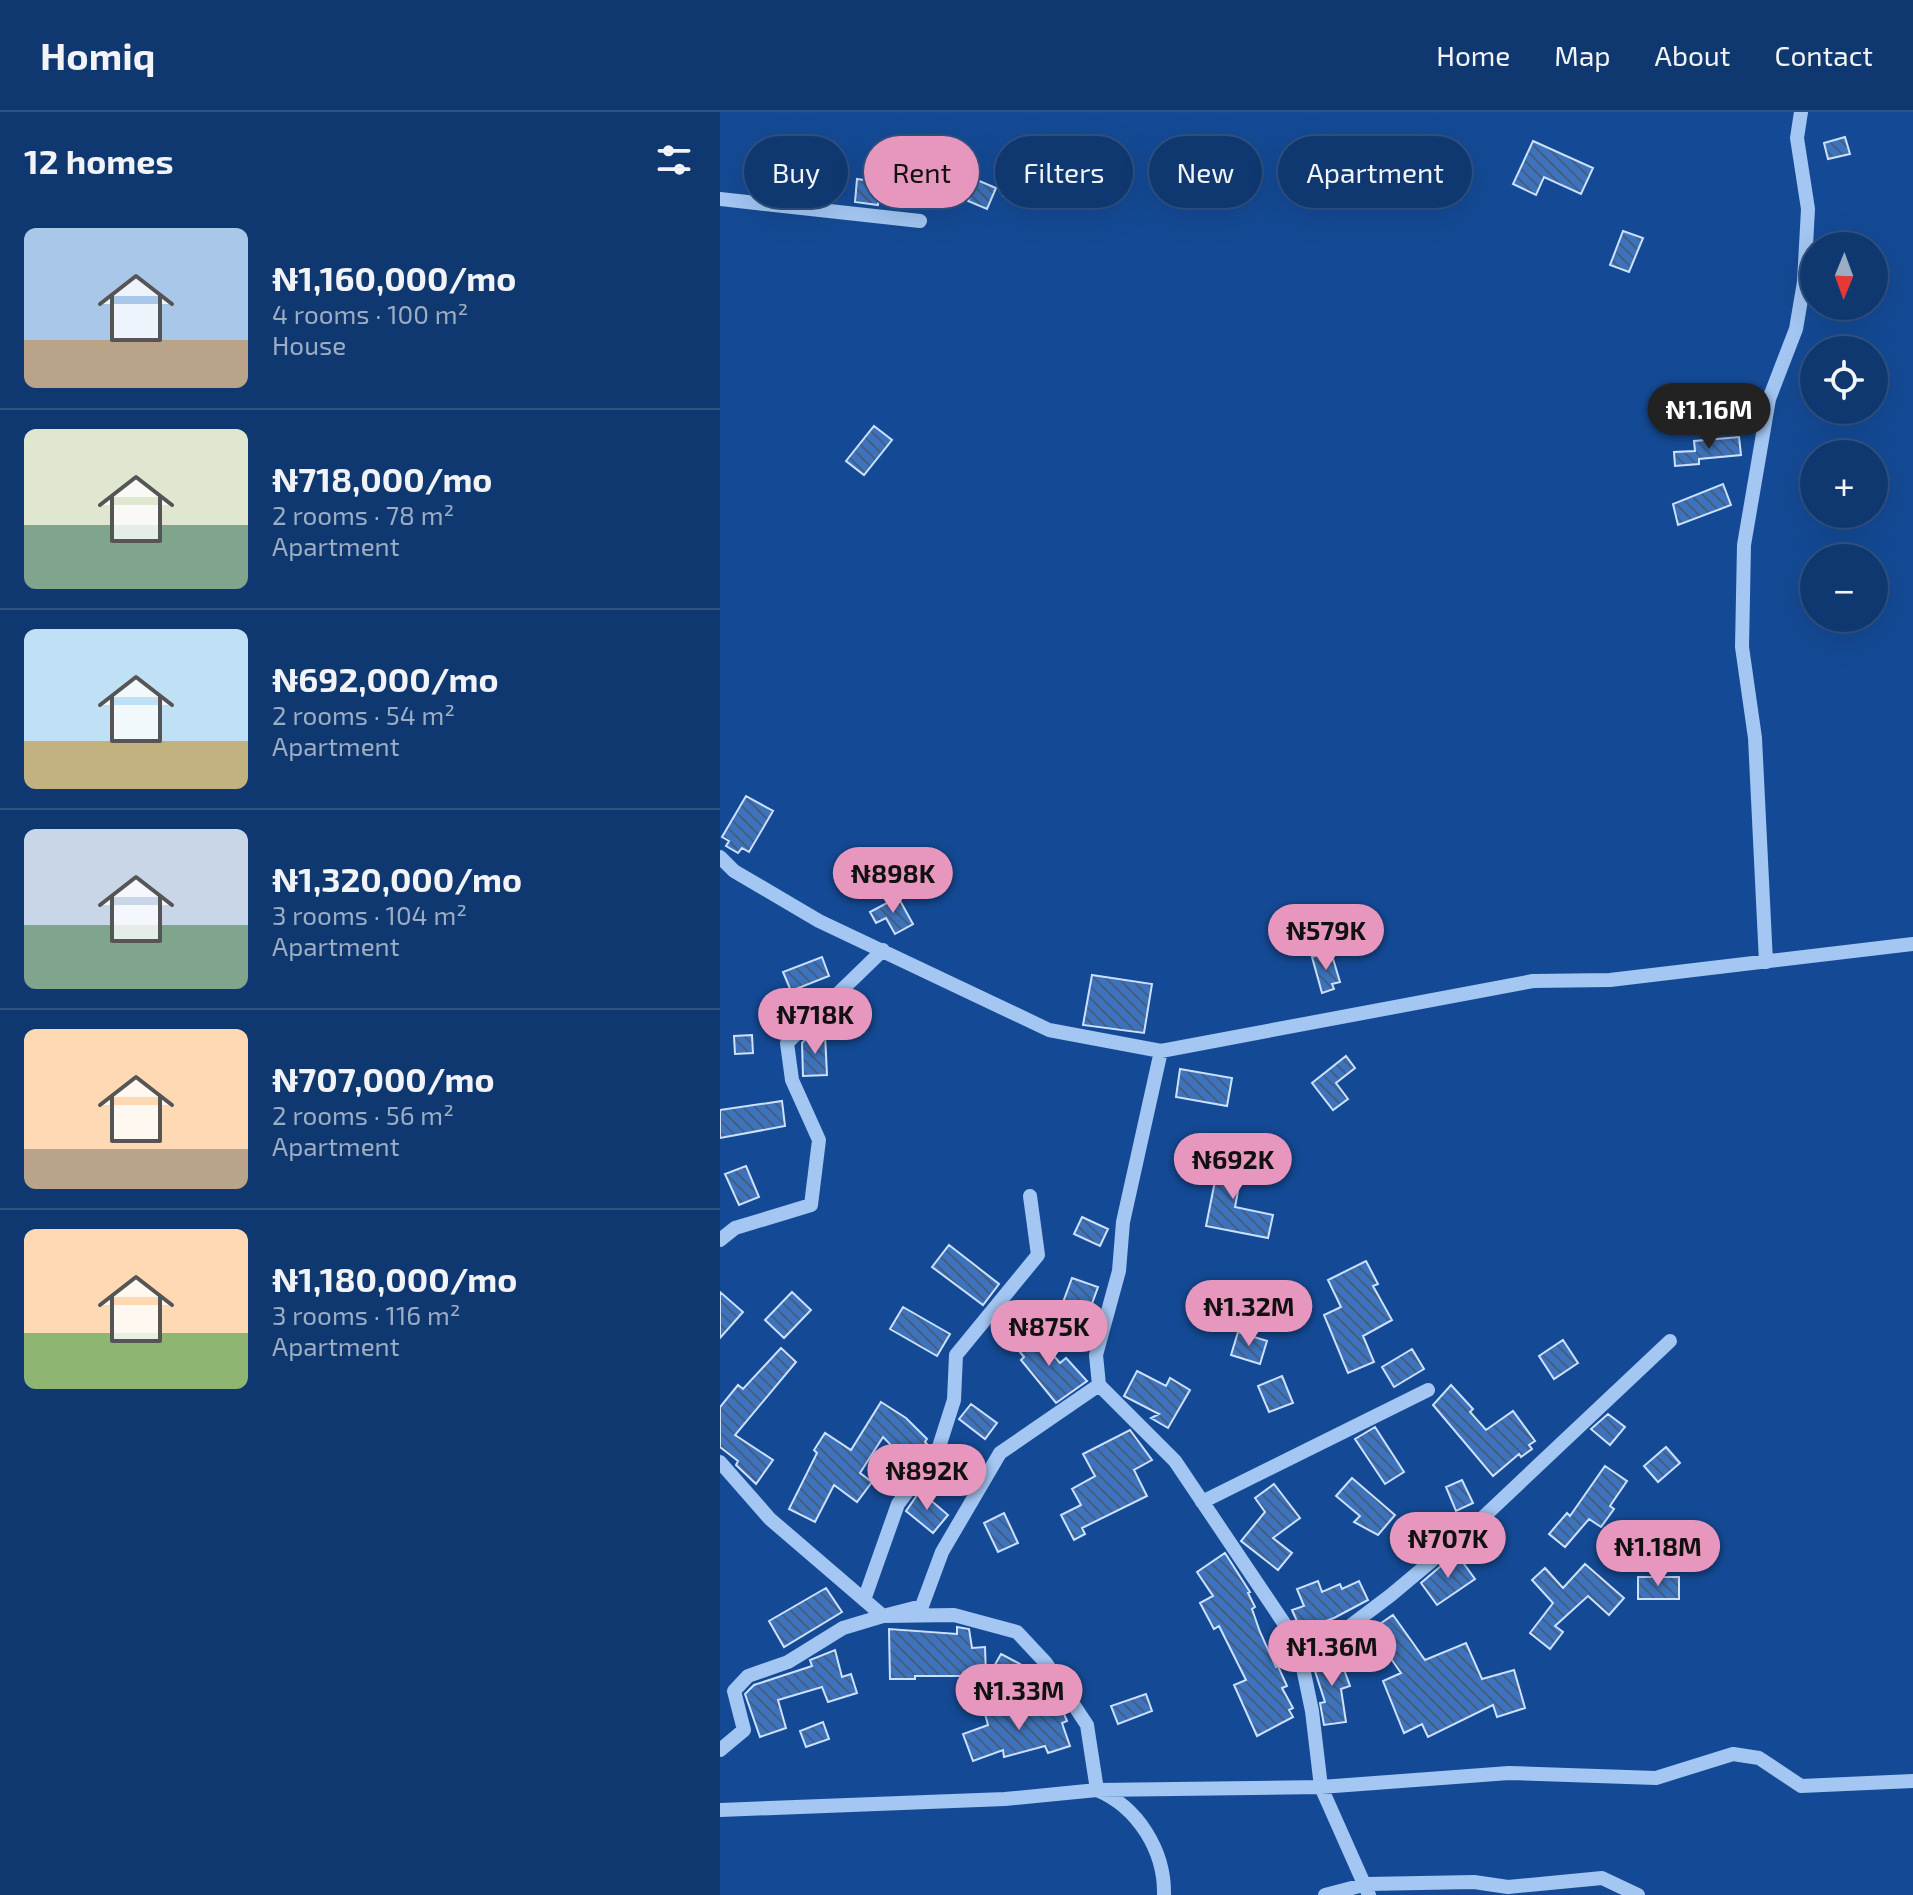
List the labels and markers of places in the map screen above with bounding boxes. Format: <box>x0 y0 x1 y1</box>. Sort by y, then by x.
pin: ₦1.16M <box>1644 383 1774 451</box>
pin: ₦898K <box>837 847 949 915</box>
pin: ₦579K <box>1270 904 1382 972</box>
pin: ₦718K <box>759 988 871 1056</box>
pin: ₦692K <box>1177 1133 1289 1201</box>
pin: ₦1.32M <box>1184 1280 1314 1348</box>
pin: ₦875K <box>993 1300 1105 1368</box>
pin: ₦892K <box>871 1444 983 1512</box>
pin: ₦707K <box>1392 1512 1504 1580</box>
pin: ₦1.18M <box>1593 1520 1723 1588</box>
pin: ₦1.36M <box>1267 1620 1397 1688</box>
pin: ₦1.33M <box>954 1664 1084 1732</box>

